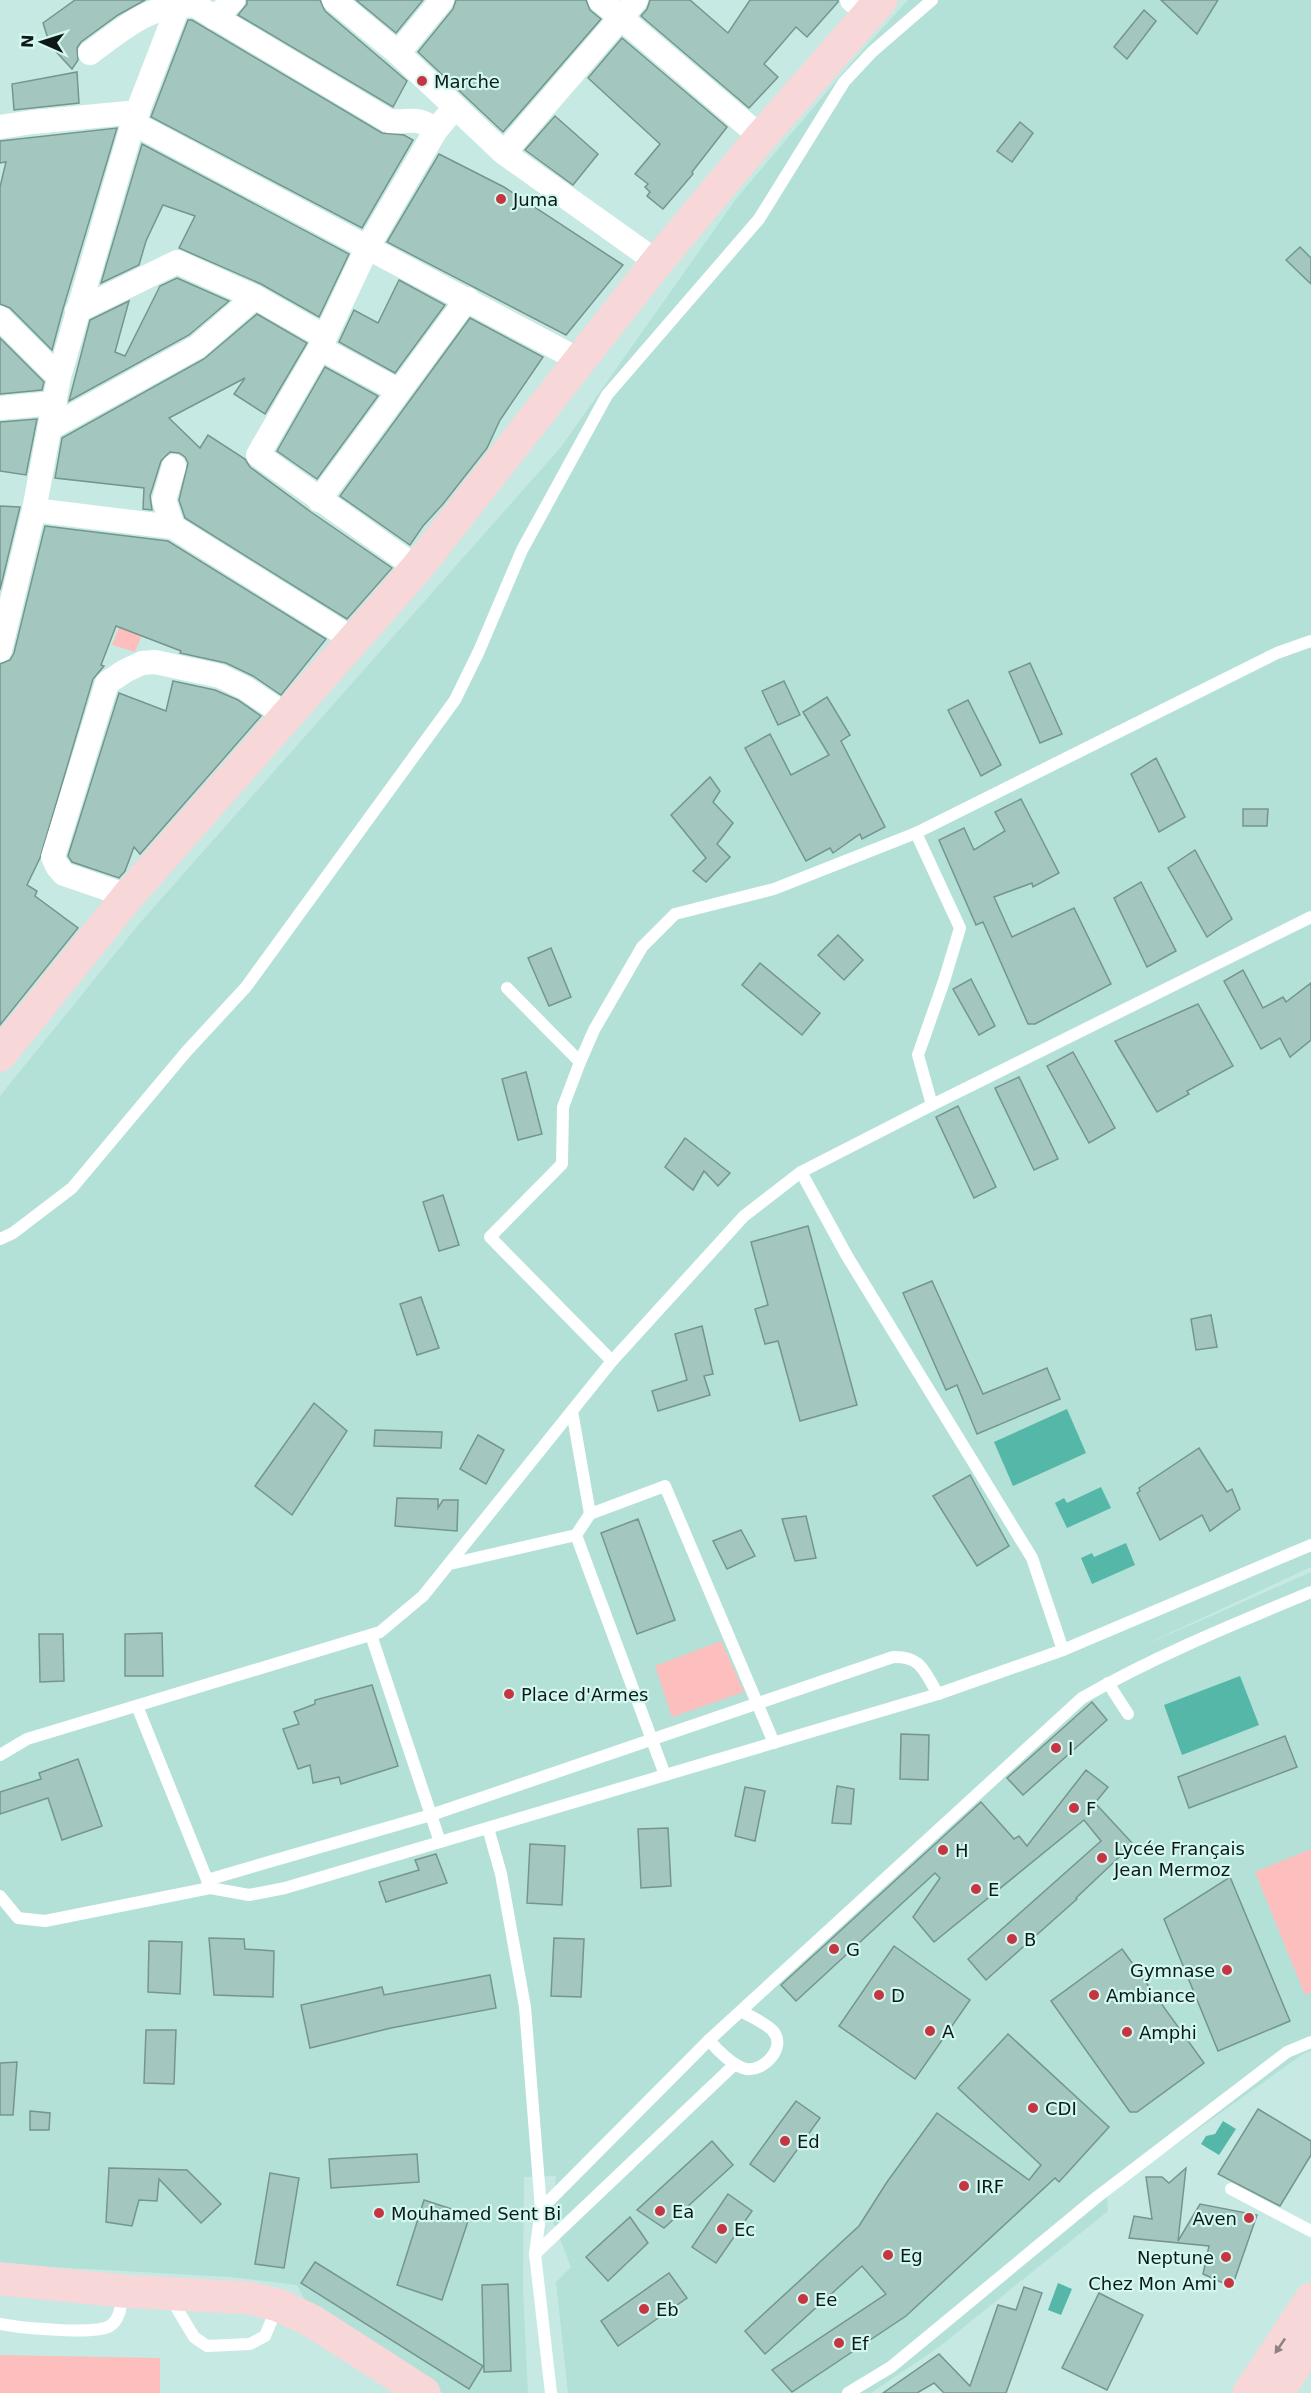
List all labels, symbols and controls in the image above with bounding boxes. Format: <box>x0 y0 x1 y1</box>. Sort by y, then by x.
north arrow <box>12 12 72 72</box>
text: N <box>18 34 37 48</box>
place label: Marche <box>434 71 500 92</box>
marker: Marche <box>415 74 429 88</box>
place label: Juma <box>512 189 558 210</box>
marker: Juma <box>494 192 508 206</box>
place label: Place d'Armes <box>521 1684 648 1705</box>
marker: Place d'Armes <box>502 1687 516 1701</box>
place label: I <box>1068 1738 1073 1759</box>
marker: I <box>1049 1741 1063 1755</box>
place label: F <box>1086 1798 1096 1819</box>
marker: F <box>1067 1801 1081 1815</box>
place label: Lycée Français Jean Mermoz <box>1113 1838 1245 1880</box>
place label: H <box>955 1840 969 1861</box>
marker: H <box>936 1843 950 1857</box>
marker: Lycée Français Jean Mermoz <box>1095 1851 1109 1865</box>
place label: E <box>988 1879 999 1900</box>
marker: E <box>969 1882 983 1896</box>
place label: B <box>1024 1929 1036 1950</box>
marker: B <box>1005 1932 1019 1946</box>
place label: G <box>846 1939 860 1960</box>
marker: G <box>827 1942 841 1956</box>
place label: Gymnase <box>1130 1960 1215 1981</box>
marker: Gymnase <box>1220 1963 1234 1977</box>
place label: D <box>891 1985 905 2006</box>
place label: Ambiance <box>1106 1985 1196 2006</box>
marker: D <box>872 1988 886 2002</box>
marker: Ambiance <box>1087 1988 1101 2002</box>
place label: A <box>942 2021 955 2042</box>
place label: Amphi <box>1139 2022 1197 2043</box>
marker: A <box>923 2024 937 2038</box>
marker: Amphi <box>1120 2025 1134 2039</box>
place label: CDI <box>1045 2098 1077 2119</box>
marker: CDI <box>1026 2101 1040 2115</box>
place label: Ed <box>797 2131 820 2152</box>
marker: Ed <box>778 2134 792 2148</box>
place label: IRF <box>976 2176 1004 2197</box>
marker: IRF <box>957 2179 971 2193</box>
place label: Ea <box>672 2201 694 2222</box>
place label: Mouhamed Sent Bi <box>391 2203 561 2224</box>
marker: Ea <box>653 2204 667 2218</box>
marker: Mouhamed Sent Bi <box>372 2206 386 2220</box>
place label: Aven <box>1193 2208 1237 2229</box>
marker: Aven <box>1242 2211 1256 2225</box>
place label: Ec <box>734 2219 755 2240</box>
marker: Ec <box>715 2222 729 2236</box>
place label: Eg <box>900 2245 923 2266</box>
place label: Neptune <box>1137 2247 1214 2268</box>
marker: Eg <box>881 2248 895 2262</box>
marker: Neptune <box>1219 2250 1233 2264</box>
place label: Chez Mon Ami <box>1088 2273 1217 2294</box>
marker: Chez Mon Ami <box>1222 2276 1236 2290</box>
place label: Ee <box>815 2289 837 2310</box>
marker: Ee <box>796 2292 810 2306</box>
place label: Eb <box>656 2299 679 2320</box>
marker: Eb <box>637 2302 651 2316</box>
place label: Ef <box>851 2333 869 2354</box>
marker: Ef <box>832 2336 846 2350</box>
one-way arrow <box>1275 2338 1286 2354</box>

